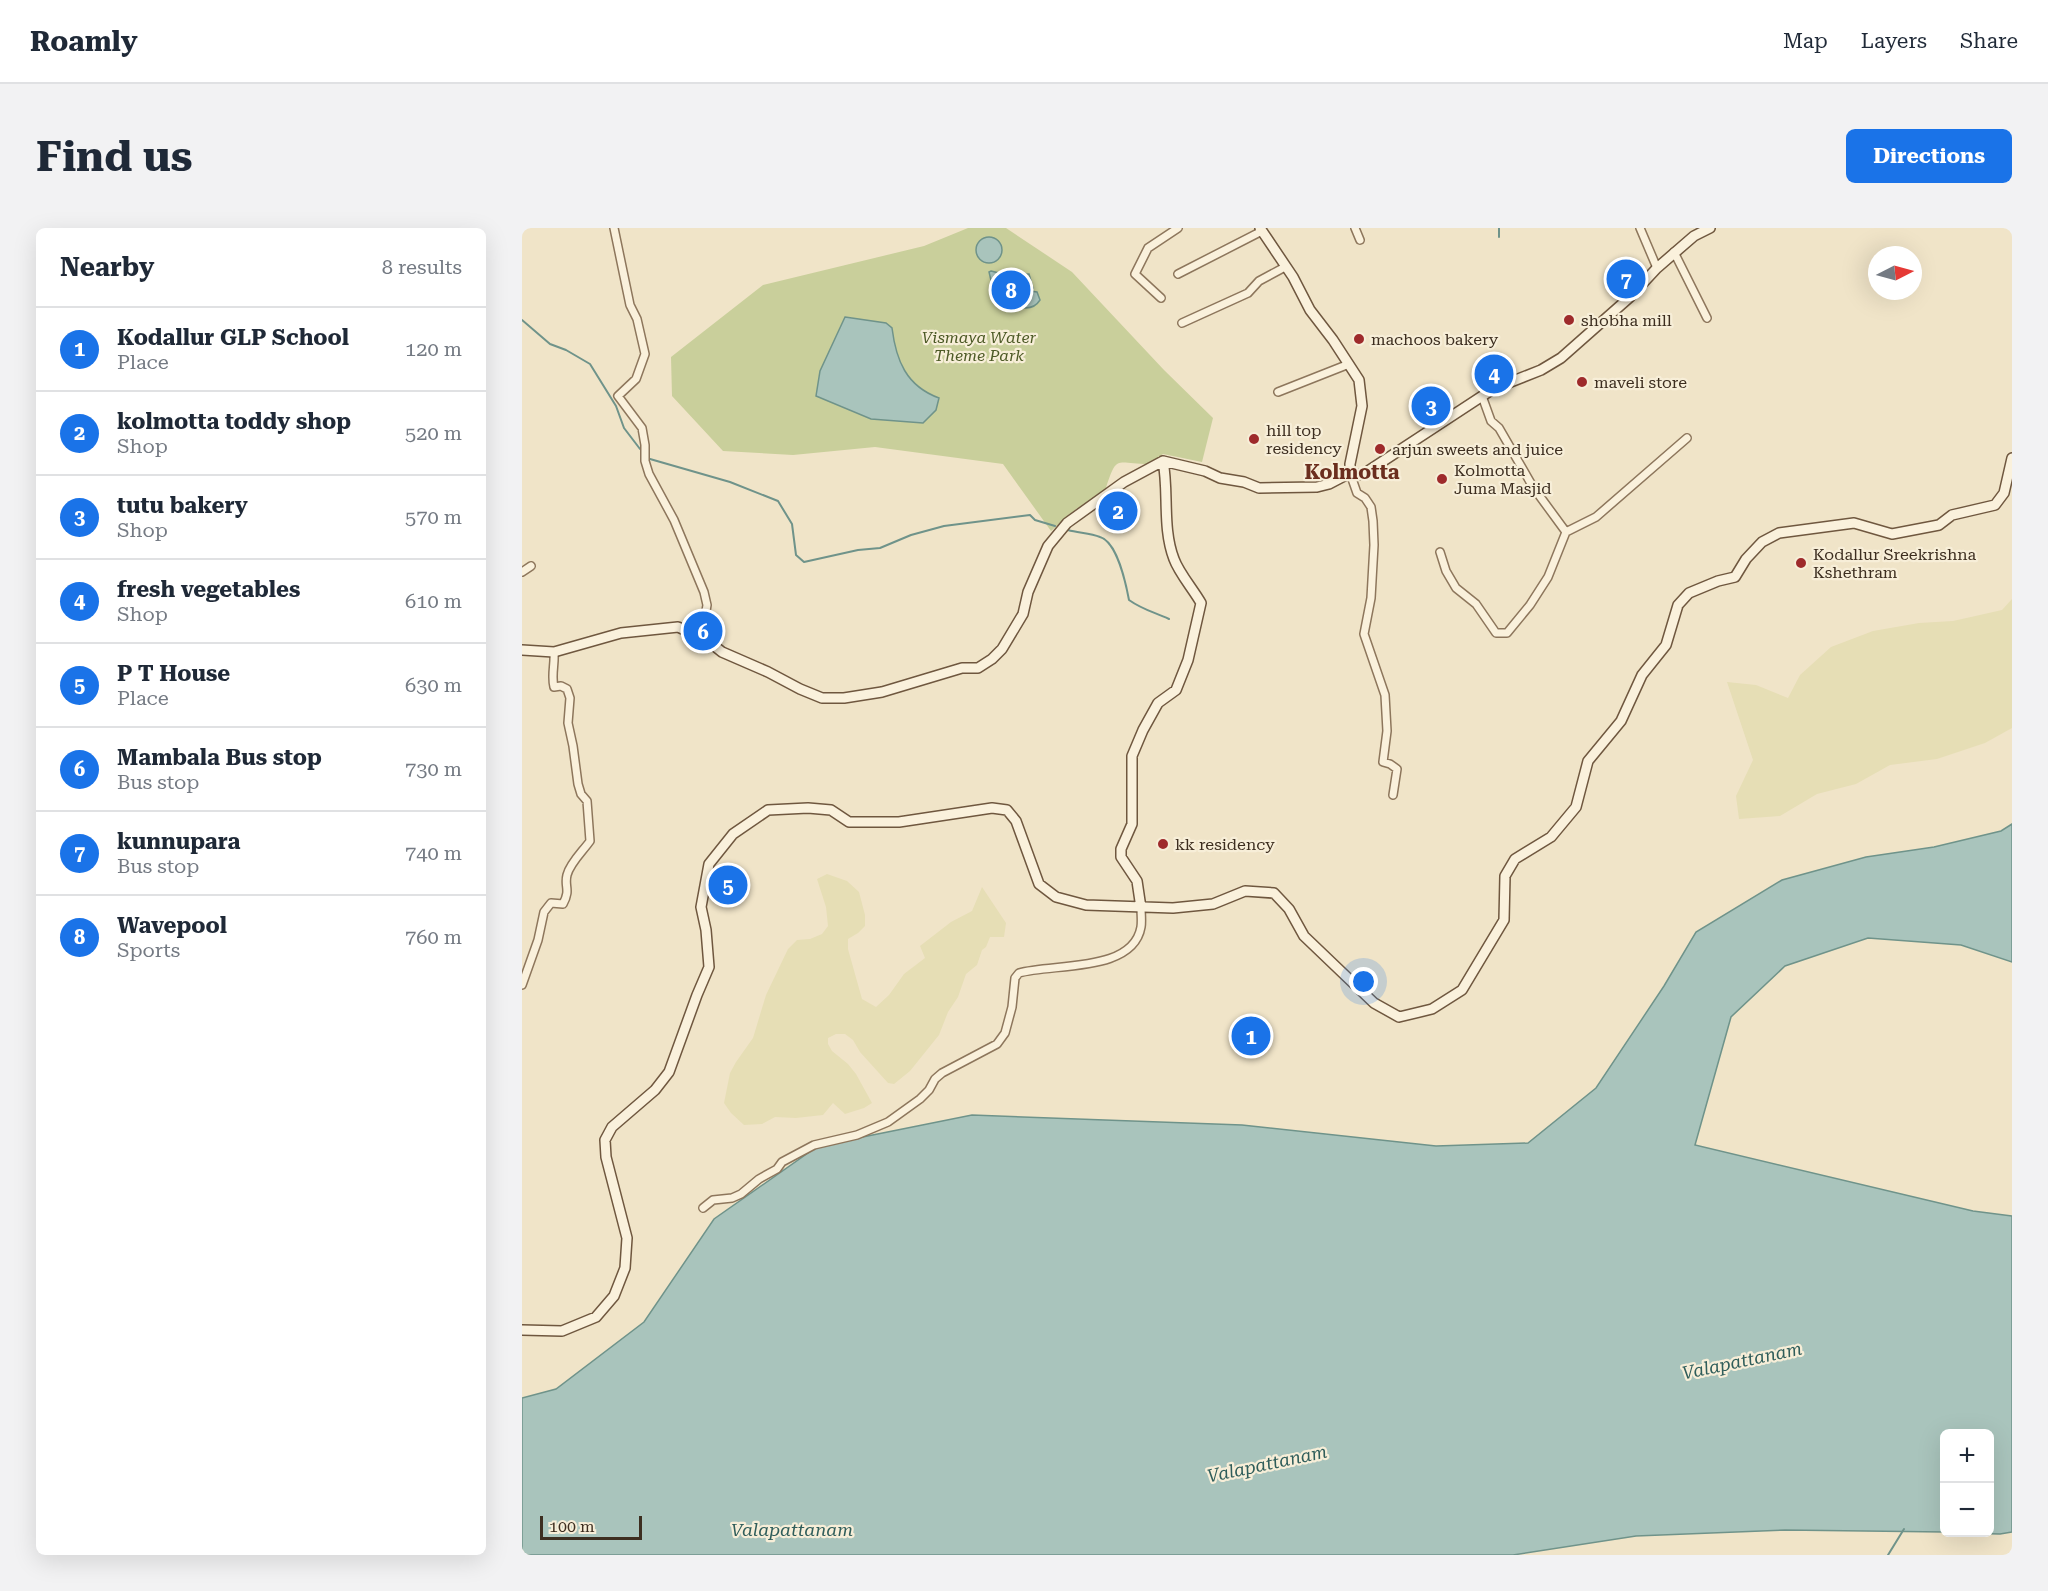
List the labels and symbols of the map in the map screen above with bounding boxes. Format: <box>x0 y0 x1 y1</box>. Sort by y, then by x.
north arrow <box>1868 246 1922 300</box>
pin: 7 <box>1606 256 1646 302</box>
pin: 8 <box>992 268 1030 312</box>
place label: shobha mill <box>1581 311 1672 330</box>
marker: shobha mill <box>1562 313 1576 327</box>
park label: Vismaya Water Theme Park <box>922 328 1037 365</box>
place label: machoos bakery <box>1371 330 1499 349</box>
marker: machoos bakery <box>1352 332 1366 346</box>
pin: 4 <box>1474 352 1514 396</box>
place label: maveli store <box>1594 373 1687 392</box>
marker: maveli store <box>1575 375 1589 389</box>
pin: 3 <box>1412 384 1450 429</box>
place label: hill top residency <box>1266 421 1342 458</box>
marker: hill top residency <box>1247 432 1261 446</box>
place label: arjun sweets and juice <box>1392 440 1563 459</box>
marker: arjun sweets and juice <box>1373 442 1387 456</box>
district label: Kolmotta <box>1304 460 1400 484</box>
place label: Kolmotta Juma Masjid <box>1454 461 1552 498</box>
marker: Kolmotta Juma Masjid <box>1435 472 1449 486</box>
pin: 2 <box>1098 488 1138 534</box>
place label: Kodallur Sreekrishna Kshethram <box>1813 545 1977 582</box>
marker: Kodallur Sreekrishna Kshethram <box>1794 556 1808 570</box>
pin: 6 <box>684 608 723 654</box>
place label: kk residency <box>1175 835 1275 854</box>
marker: kk residency <box>1156 837 1170 851</box>
pin: 5 <box>708 862 748 908</box>
your location <box>1349 967 1378 996</box>
pin: 1 <box>1232 1014 1270 1058</box>
water label: Valapattanam <box>1680 1338 1804 1383</box>
water label: Valapattanam <box>1205 1441 1329 1486</box>
scale bar <box>540 1513 642 1540</box>
water label: Valapattanam <box>731 1519 853 1540</box>

